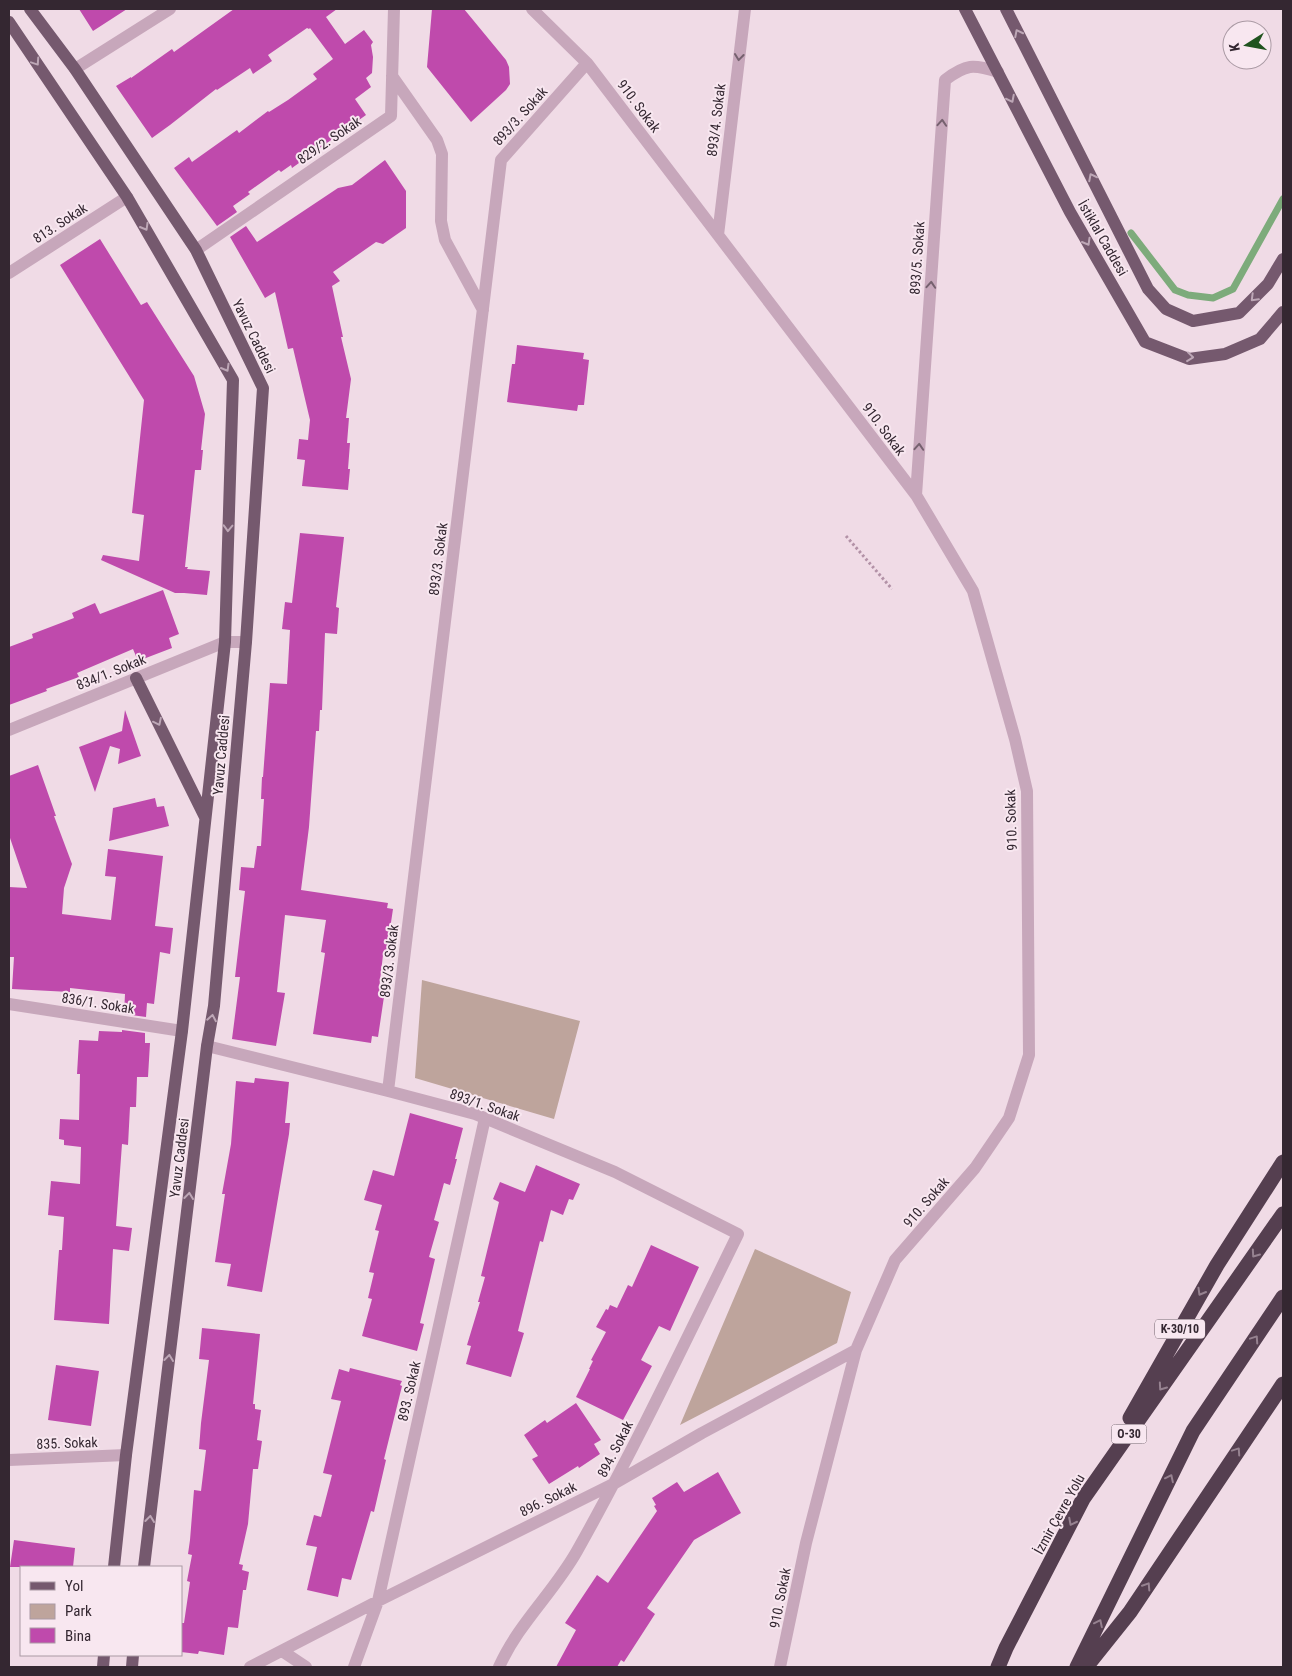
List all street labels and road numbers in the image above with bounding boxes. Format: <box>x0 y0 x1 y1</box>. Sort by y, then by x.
street label: 910. Sokak <box>614 77 664 136</box>
street label: 893/4. Sokak <box>704 82 728 157</box>
street label: 893/3. Sokak <box>490 83 551 149</box>
street label: 829/2. Sokak <box>294 112 364 167</box>
street label: İstiklal Caddesi <box>1075 197 1131 279</box>
street label: 813. Sokak <box>30 199 91 246</box>
street label: 893/5. Sokak <box>906 220 928 295</box>
street label: Yavuz Caddesi <box>229 296 279 376</box>
street label: 910. Sokak <box>859 400 909 459</box>
street label: 893/3. Sokak <box>426 521 450 596</box>
street label: 834/1. Sokak <box>74 651 149 693</box>
street label: Yavuz Caddesi <box>210 714 232 796</box>
street label: 910. Sokak <box>1002 788 1020 851</box>
street label: 893/3. Sokak <box>377 923 401 998</box>
street label: 836/1. Sokak <box>61 989 136 1017</box>
street label: 893/1. Sokak <box>448 1085 523 1125</box>
street label: Yavuz Caddesi <box>166 1117 192 1199</box>
street label: 910. Sokak <box>900 1173 953 1230</box>
road number: K-30/10 <box>1155 1320 1205 1338</box>
street label: 893. Sokak <box>394 1359 424 1423</box>
street label: 894. Sokak <box>594 1417 636 1480</box>
road number: O-30 <box>1112 1425 1146 1444</box>
street label: 835. Sokak <box>36 1434 99 1452</box>
street label: İzmir Çevre Yolu <box>1030 1471 1088 1557</box>
street label: 896. Sokak <box>517 1478 580 1520</box>
street label: 910. Sokak <box>766 1566 794 1630</box>

